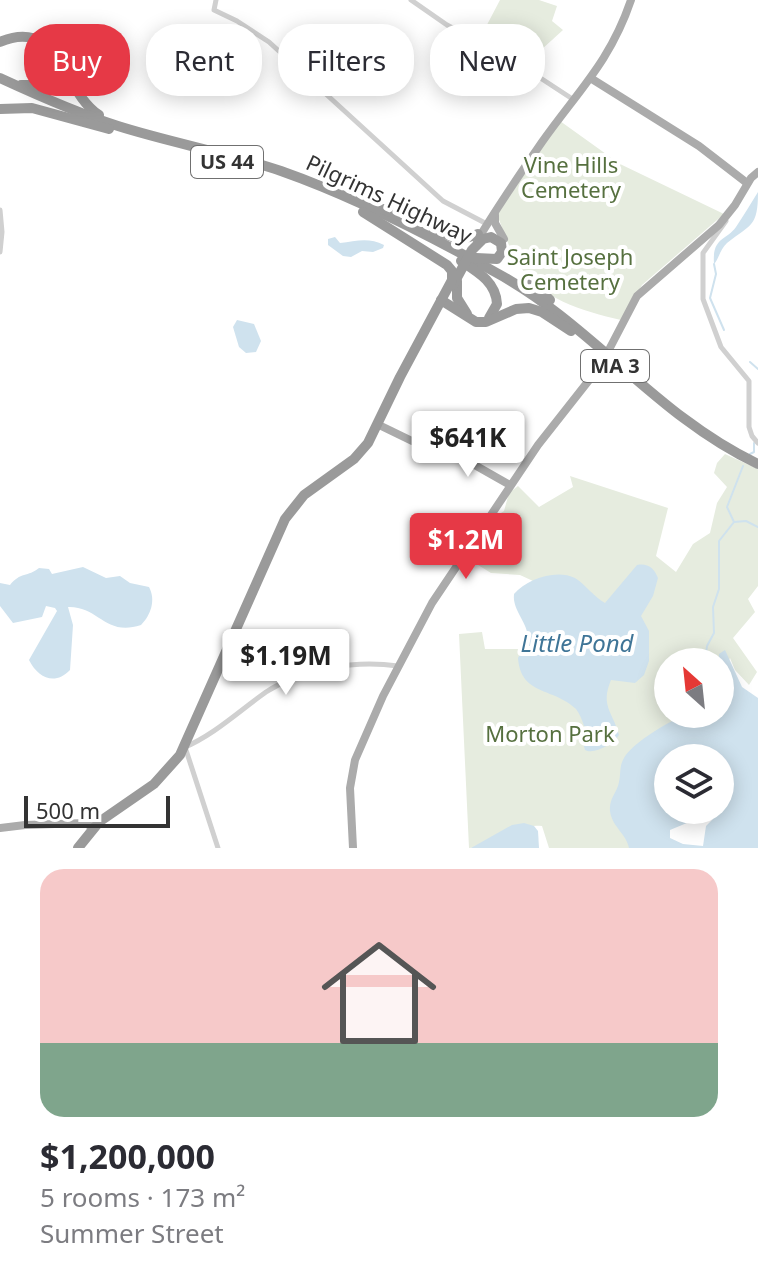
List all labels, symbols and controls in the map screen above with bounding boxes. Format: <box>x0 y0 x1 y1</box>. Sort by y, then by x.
chip: Buy <box>24 24 130 96</box>
chip: Rent <box>146 24 262 96</box>
chip: Filters <box>278 24 414 96</box>
chip: New <box>430 24 545 96</box>
road number: US 44 <box>191 146 263 178</box>
street label: Pilgrims Highway <box>302 147 478 250</box>
park label: Vine Hills Cemetery <box>521 149 622 204</box>
park label: Saint Joseph Cemetery <box>507 241 633 296</box>
road number: MA 3 <box>581 350 649 382</box>
pin: $641K <box>412 411 524 479</box>
text: $641K <box>430 419 506 455</box>
pin: $1.2M <box>410 513 522 581</box>
text: $1.2M <box>428 521 504 557</box>
water label: Little Pond <box>521 626 635 659</box>
pin: $1.19M <box>221 629 351 697</box>
text: $1.19M <box>240 637 332 673</box>
north arrow <box>654 648 734 728</box>
map controls <box>654 648 734 824</box>
park label: Morton Park <box>485 718 615 748</box>
button: layers <box>654 744 734 824</box>
scale bar <box>24 792 170 828</box>
text: 500 m <box>36 795 100 825</box>
icon: home <box>307 921 451 1065</box>
text: $1,200,000 <box>40 1133 215 1179</box>
text: 5 rooms · 173 m² <box>40 1179 245 1215</box>
text: Summer Street <box>40 1215 224 1251</box>

